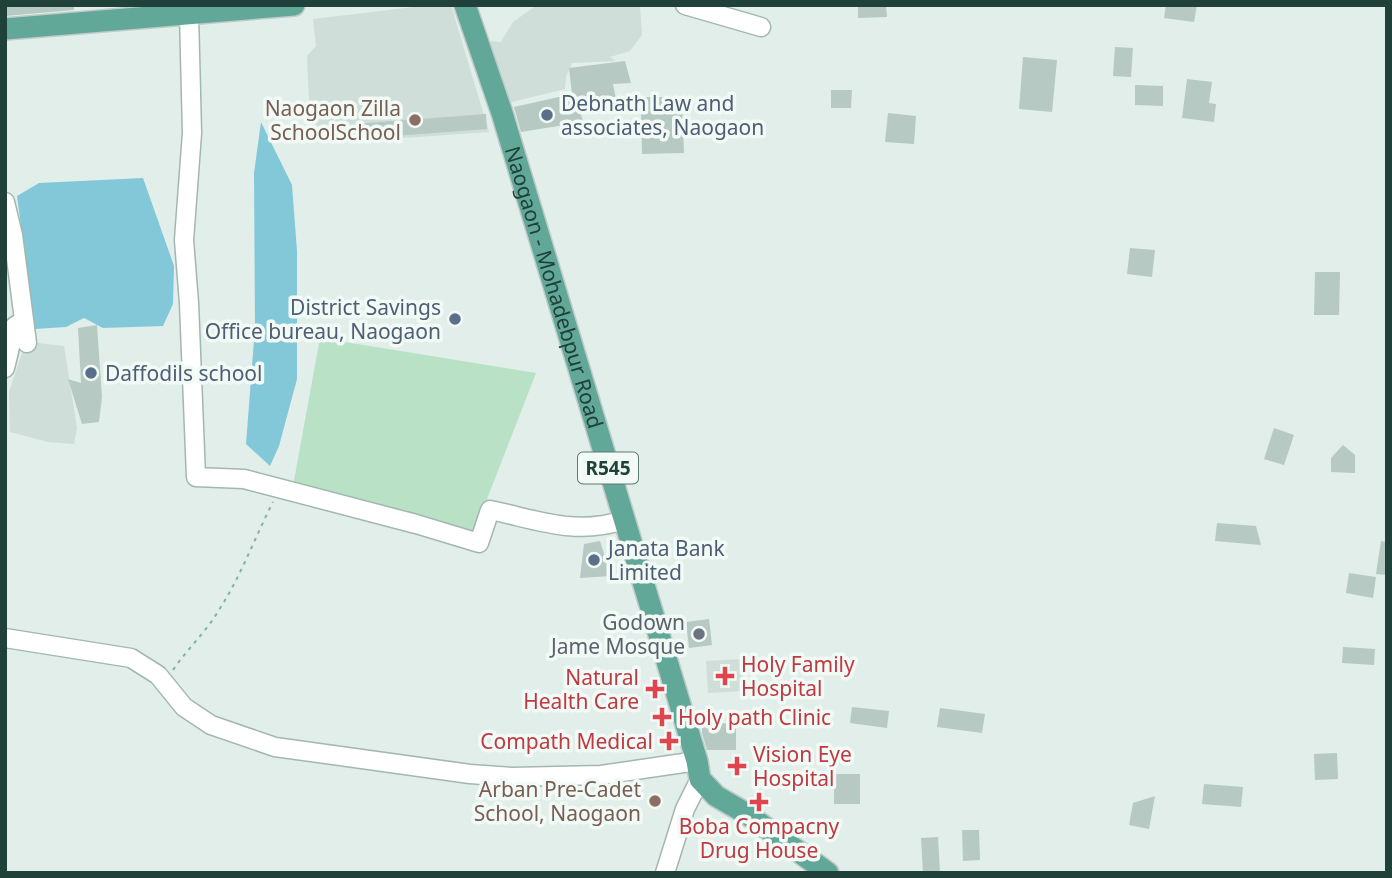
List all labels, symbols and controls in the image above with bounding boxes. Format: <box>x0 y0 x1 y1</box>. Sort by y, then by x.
place label: Debnath Law and associates, Naogaon <box>561 89 764 141</box>
place label: Naogaon Zilla SchoolSchool <box>265 94 401 146</box>
marker: Debnath Law and associates, Naogaon <box>539 107 555 123</box>
marker: Naogaon Zilla SchoolSchool <box>407 112 423 128</box>
street label: Naogaon - Mohadebpur Road <box>499 143 610 432</box>
place label: District Savings Office bureau, Naogaon <box>205 293 441 345</box>
marker: District Savings Office bureau, Naogaon <box>447 311 463 327</box>
place label: Daffodils school <box>105 359 262 387</box>
marker: Daffodils school <box>83 365 99 381</box>
road number: R545 <box>578 453 638 484</box>
place label: Janata Bank Limited <box>606 534 726 586</box>
marker: Janata Bank Limited <box>586 552 602 568</box>
place label: Godown Jame Mosque <box>549 608 685 660</box>
marker: Godown Jame Mosque <box>691 626 707 642</box>
place label: Holy Family Hospital <box>741 650 855 702</box>
place label: Natural Health Care <box>523 663 639 715</box>
marker: Holy Family Hospital <box>715 666 735 686</box>
marker: Natural Health Care <box>645 679 665 699</box>
place label: Holy path Clinic <box>678 703 831 731</box>
marker: Holy path Clinic <box>652 707 672 727</box>
place label: Compath Medical <box>480 727 653 755</box>
marker: Compath Medical <box>659 731 679 751</box>
place label: Vision Eye Hospital <box>753 740 852 792</box>
marker: Vision Eye Hospital <box>727 756 747 776</box>
place label: Arban Pre-Cadet School, Naogaon <box>474 775 641 827</box>
marker: Arban Pre-Cadet School, Naogaon <box>647 793 663 809</box>
marker: Boba Compacny Drug House <box>751 794 767 810</box>
place label: Boba Compacny Drug House <box>679 812 840 864</box>

